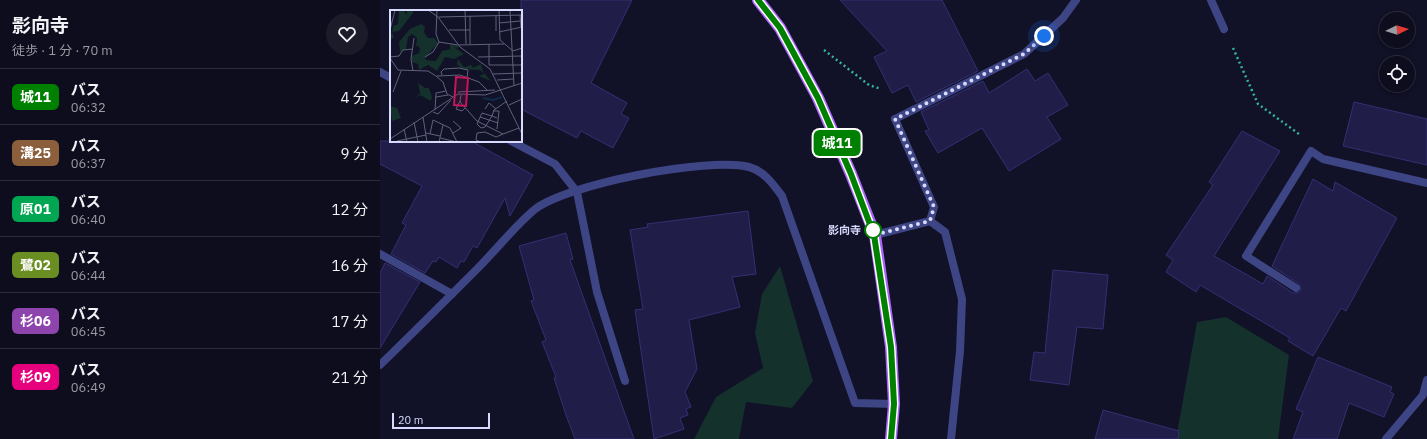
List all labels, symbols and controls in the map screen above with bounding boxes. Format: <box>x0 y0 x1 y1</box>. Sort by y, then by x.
inset map <box>390 10 522 142</box>
north arrow <box>1379 12 1415 48</box>
map controls <box>1379 12 1415 92</box>
text: 影向寺 <box>12 13 69 37</box>
button: heart <box>326 13 368 55</box>
your location <box>1034 26 1054 46</box>
text: 徒歩 · 1 分 · 70 m <box>12 42 113 59</box>
button: locate <box>1379 56 1415 92</box>
text: バス <box>71 80 101 99</box>
text: 城11 <box>20 88 51 106</box>
text: 4 分 <box>340 88 368 107</box>
text: 06:32 <box>71 99 106 116</box>
line badge: 城11 <box>814 130 860 156</box>
text: 城11 <box>822 134 852 152</box>
text: バス <box>71 136 101 155</box>
text: 溝25 <box>20 144 51 162</box>
text: 9 分 <box>340 144 368 163</box>
text: 06:37 <box>71 155 106 172</box>
text: バス <box>71 192 101 211</box>
text: 原01 <box>20 200 51 218</box>
text: 12 分 <box>331 200 368 219</box>
text: 06:40 <box>71 211 106 228</box>
marker: 影向寺 <box>864 221 882 239</box>
place label: 影向寺 <box>828 223 861 237</box>
text: バス <box>71 248 101 267</box>
text: 鷺02 <box>20 256 51 274</box>
text: 16 分 <box>331 256 368 275</box>
text: 06:44 <box>71 267 106 284</box>
text: バス <box>71 304 101 323</box>
text: 杉06 <box>20 312 51 330</box>
text: 17 分 <box>331 312 368 331</box>
text: 06:45 <box>71 323 106 340</box>
text: バス <box>71 360 101 379</box>
text: 杉09 <box>20 368 51 386</box>
text: 21 分 <box>331 368 368 387</box>
text: 06:49 <box>71 379 106 396</box>
scale bar <box>392 411 490 430</box>
text: 20 m <box>398 413 423 427</box>

